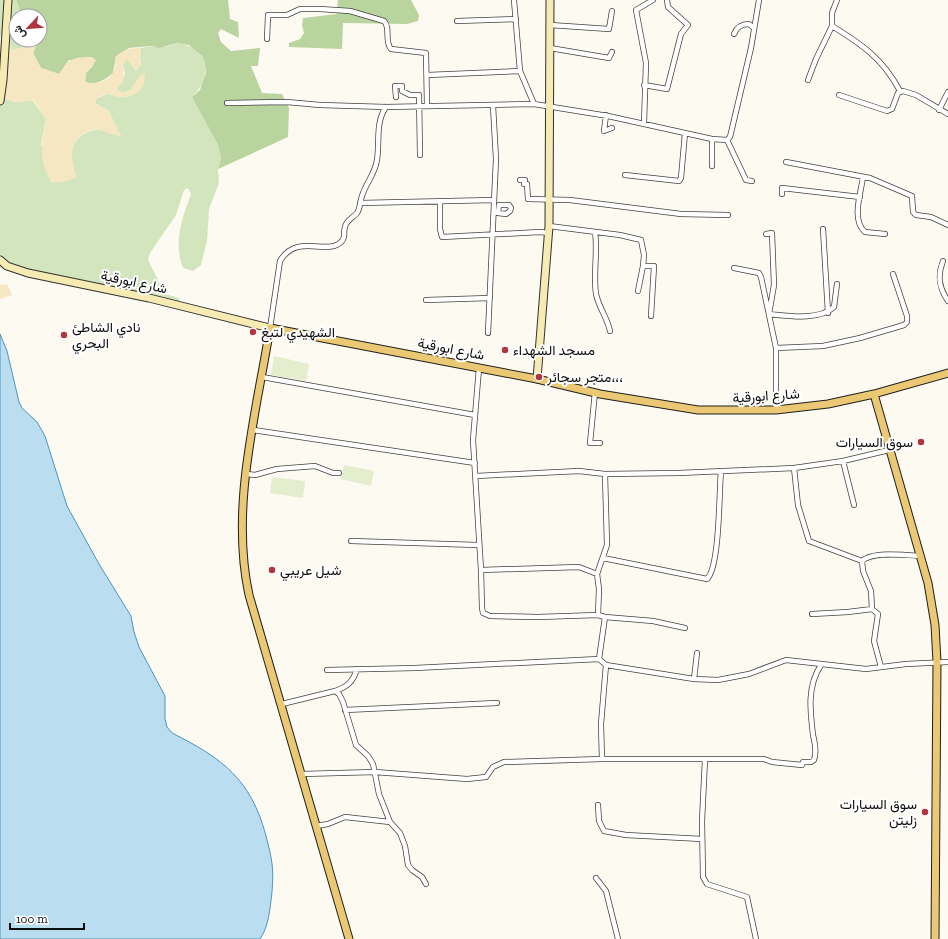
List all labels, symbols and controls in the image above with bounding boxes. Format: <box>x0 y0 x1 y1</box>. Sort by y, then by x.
north arrow <box>8 8 48 48</box>
text: ش <box>11 23 28 41</box>
street label: شارع ابورقية <box>99 267 169 299</box>
place label: نادي الشاطئ البحري <box>72 319 140 355</box>
place label: الشهيدي لتبغ <box>261 324 335 344</box>
marker: الشهيدي لتبغ <box>248 327 258 337</box>
marker: نادي الشاطئ البحري <box>59 330 69 340</box>
street label: شارع ابورقية <box>416 334 486 366</box>
place label: مسجد الشهداء <box>513 342 595 359</box>
marker: مسجد الشهداء <box>500 345 510 355</box>
place label: متجر سجائر،،، <box>546 369 623 386</box>
marker: متجر سجائر،،، <box>534 372 544 382</box>
street label: شارع ابورقية <box>732 385 800 409</box>
place label: سوق السيارات <box>836 434 913 451</box>
marker: سوق السيارات <box>916 437 926 447</box>
place label: شيل عريبي <box>280 562 341 582</box>
marker: شيل عريبي <box>267 565 277 575</box>
place label: سوق السيارات زليتن <box>840 796 917 829</box>
marker: سوق السيارات زليتن <box>920 807 930 817</box>
scale bar <box>10 905 84 931</box>
text: 100 m <box>16 912 48 926</box>

